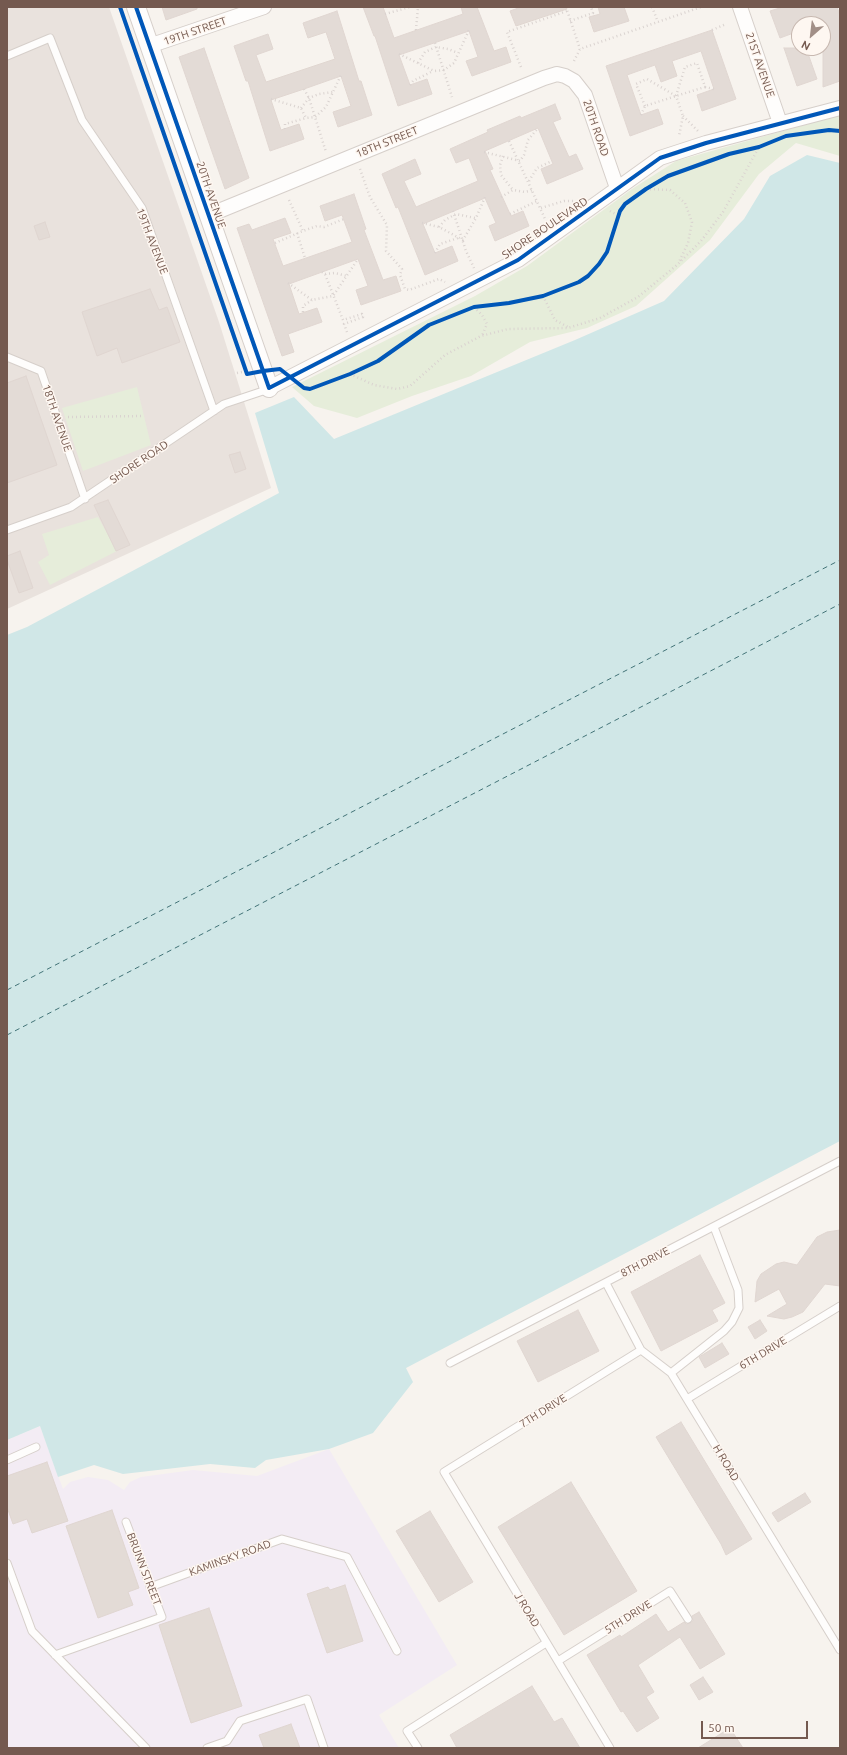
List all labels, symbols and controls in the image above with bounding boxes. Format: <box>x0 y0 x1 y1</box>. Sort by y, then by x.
street label: 19TH STREET <box>162 14 228 48</box>
north arrow <box>791 16 831 56</box>
street label: 21ST AVENUE <box>743 31 777 99</box>
text: N <box>799 38 812 53</box>
street label: 20TH ROAD <box>580 98 612 158</box>
street label: 18TH STREET <box>354 124 420 160</box>
street label: 20TH AVENUE <box>193 160 229 230</box>
street label: SHORE BOULEVARD <box>500 194 590 262</box>
street label: 19TH AVENUE <box>133 206 171 276</box>
street label: 18TH AVENUE <box>39 383 75 453</box>
street label: SHORE ROAD <box>107 438 171 486</box>
street label: 8TH DRIVE <box>618 1244 672 1280</box>
street label: 6TH DRIVE <box>737 1334 789 1372</box>
street label: 7TH DRIVE <box>517 1391 569 1431</box>
street label: H ROAD <box>710 1442 742 1484</box>
street label: BRUNN STREET <box>124 1531 164 1607</box>
street label: KAMINSKY ROAD <box>187 1537 273 1579</box>
street label: J ROAD <box>512 1590 542 1630</box>
street label: 5TH DRIVE <box>602 1597 654 1637</box>
scale bar <box>703 1713 810 1739</box>
text: 50 m <box>708 1721 735 1734</box>

